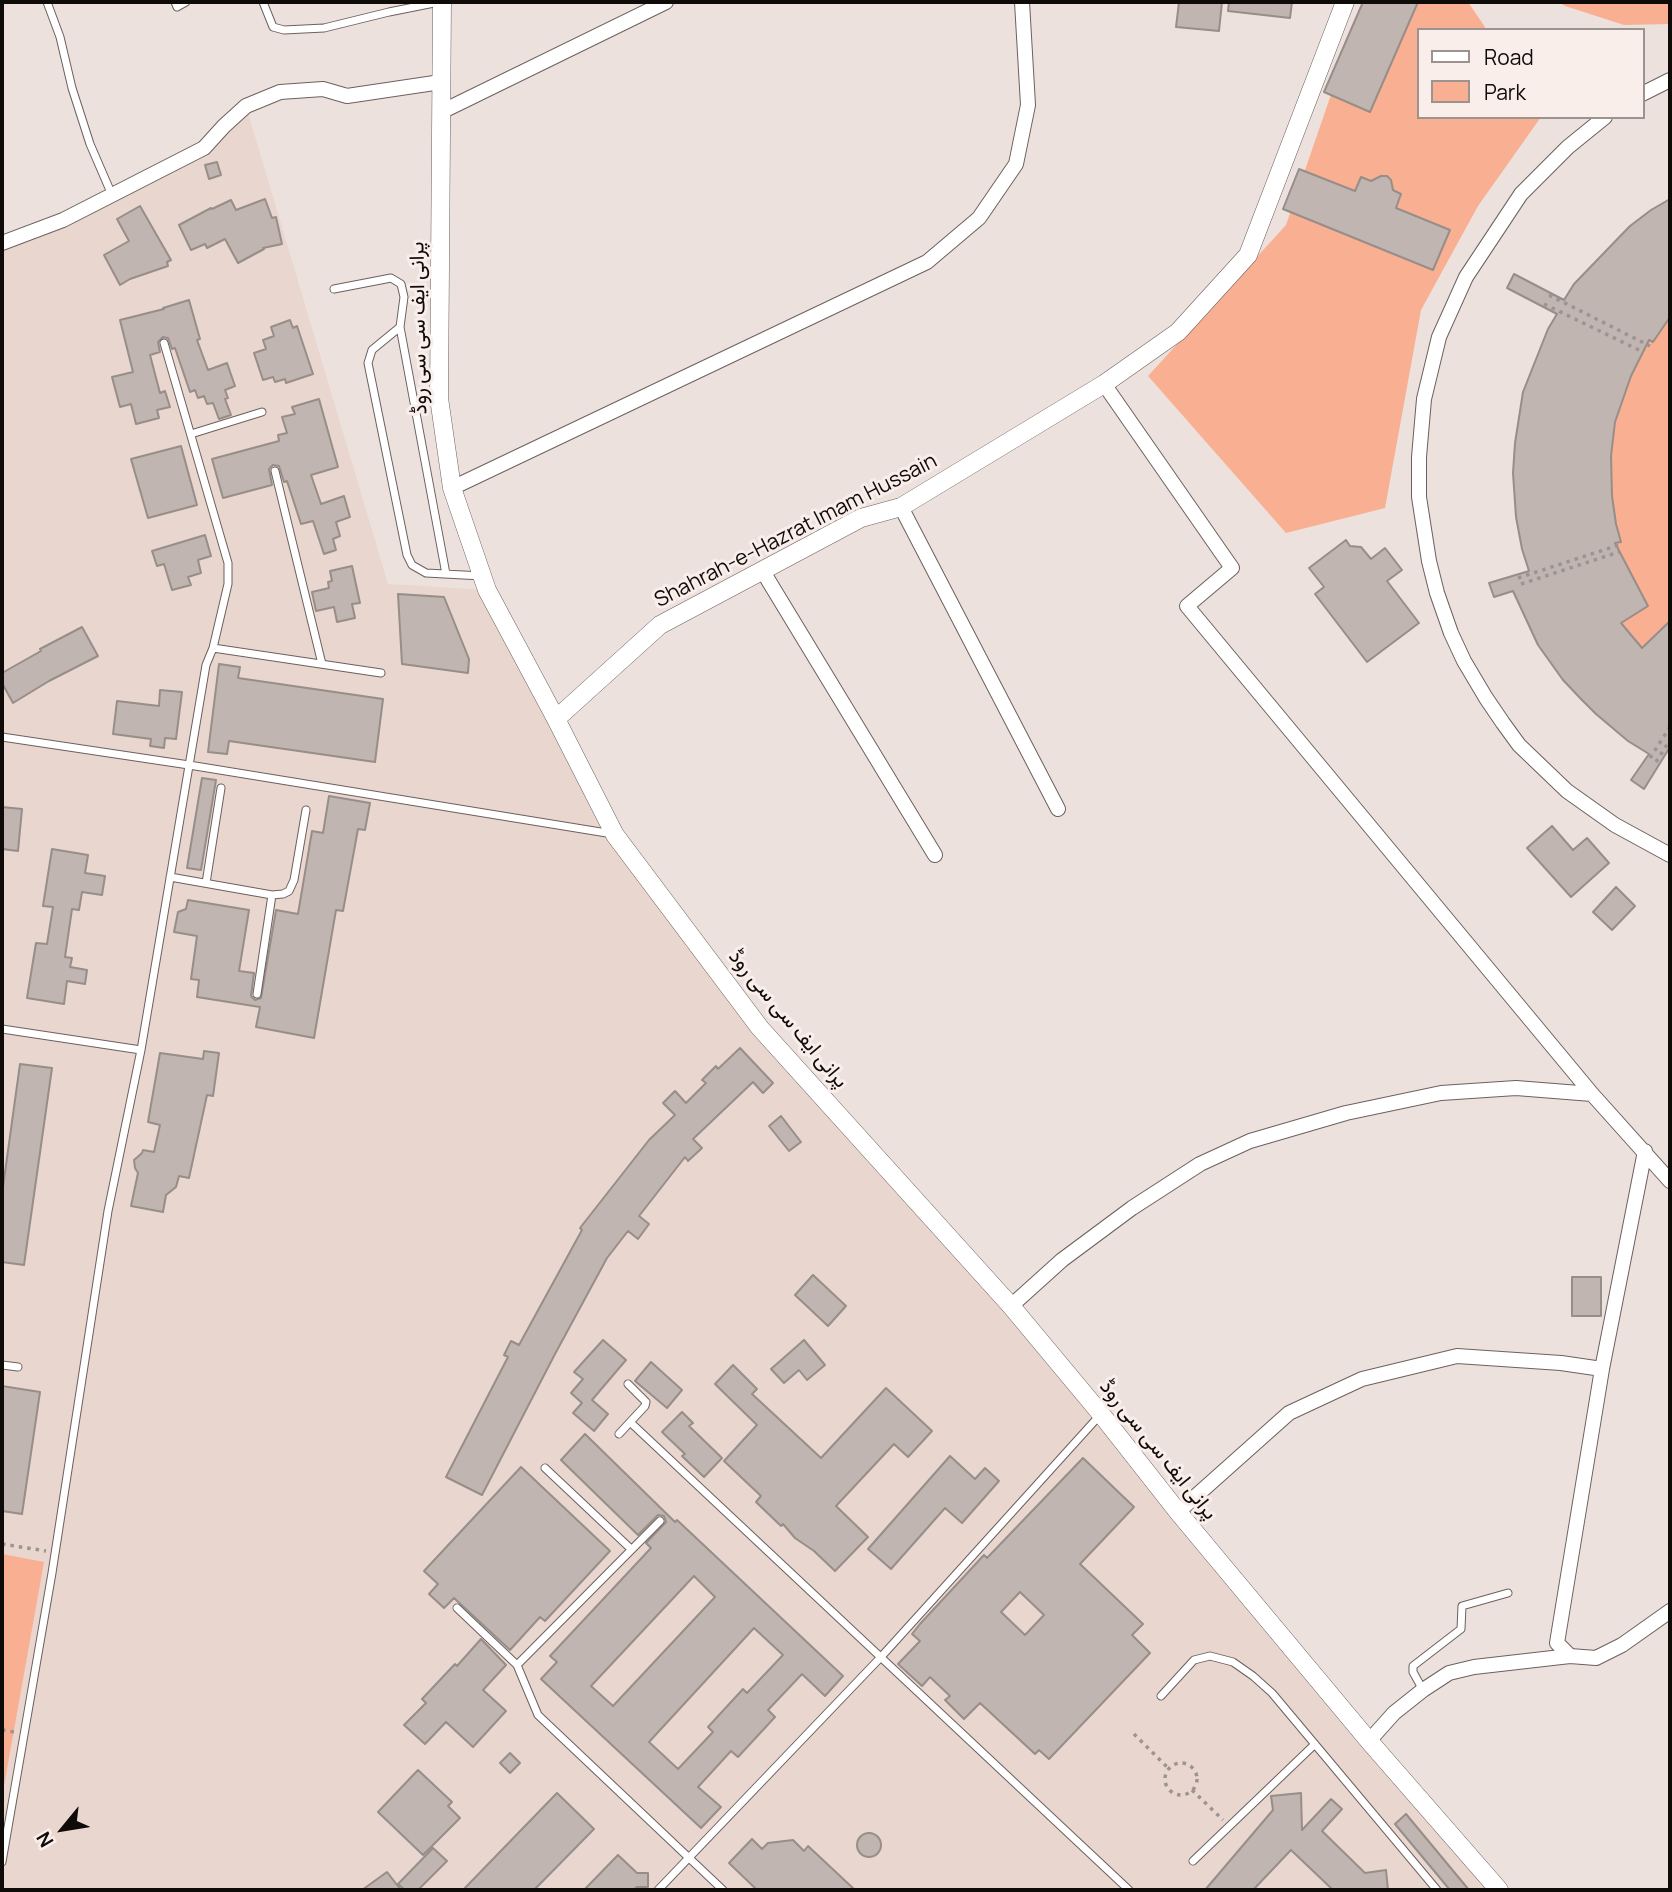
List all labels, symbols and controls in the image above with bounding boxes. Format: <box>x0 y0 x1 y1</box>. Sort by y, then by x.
legend <box>1416 28 1644 119</box>
text: Road <box>1484 43 1534 71</box>
text: Park <box>1484 78 1526 106</box>
street label: پرانی ایف سی سی روڈ <box>405 241 433 415</box>
street label: Shahrah-e-Hazrat Imam Hussain <box>651 449 941 613</box>
street label: پرانی ایف سی سی روڈ <box>723 945 853 1093</box>
street label: پرانی ایف سی سی روڈ <box>1094 1375 1222 1525</box>
north arrow <box>28 1794 98 1864</box>
text: N <box>30 1827 59 1852</box>

